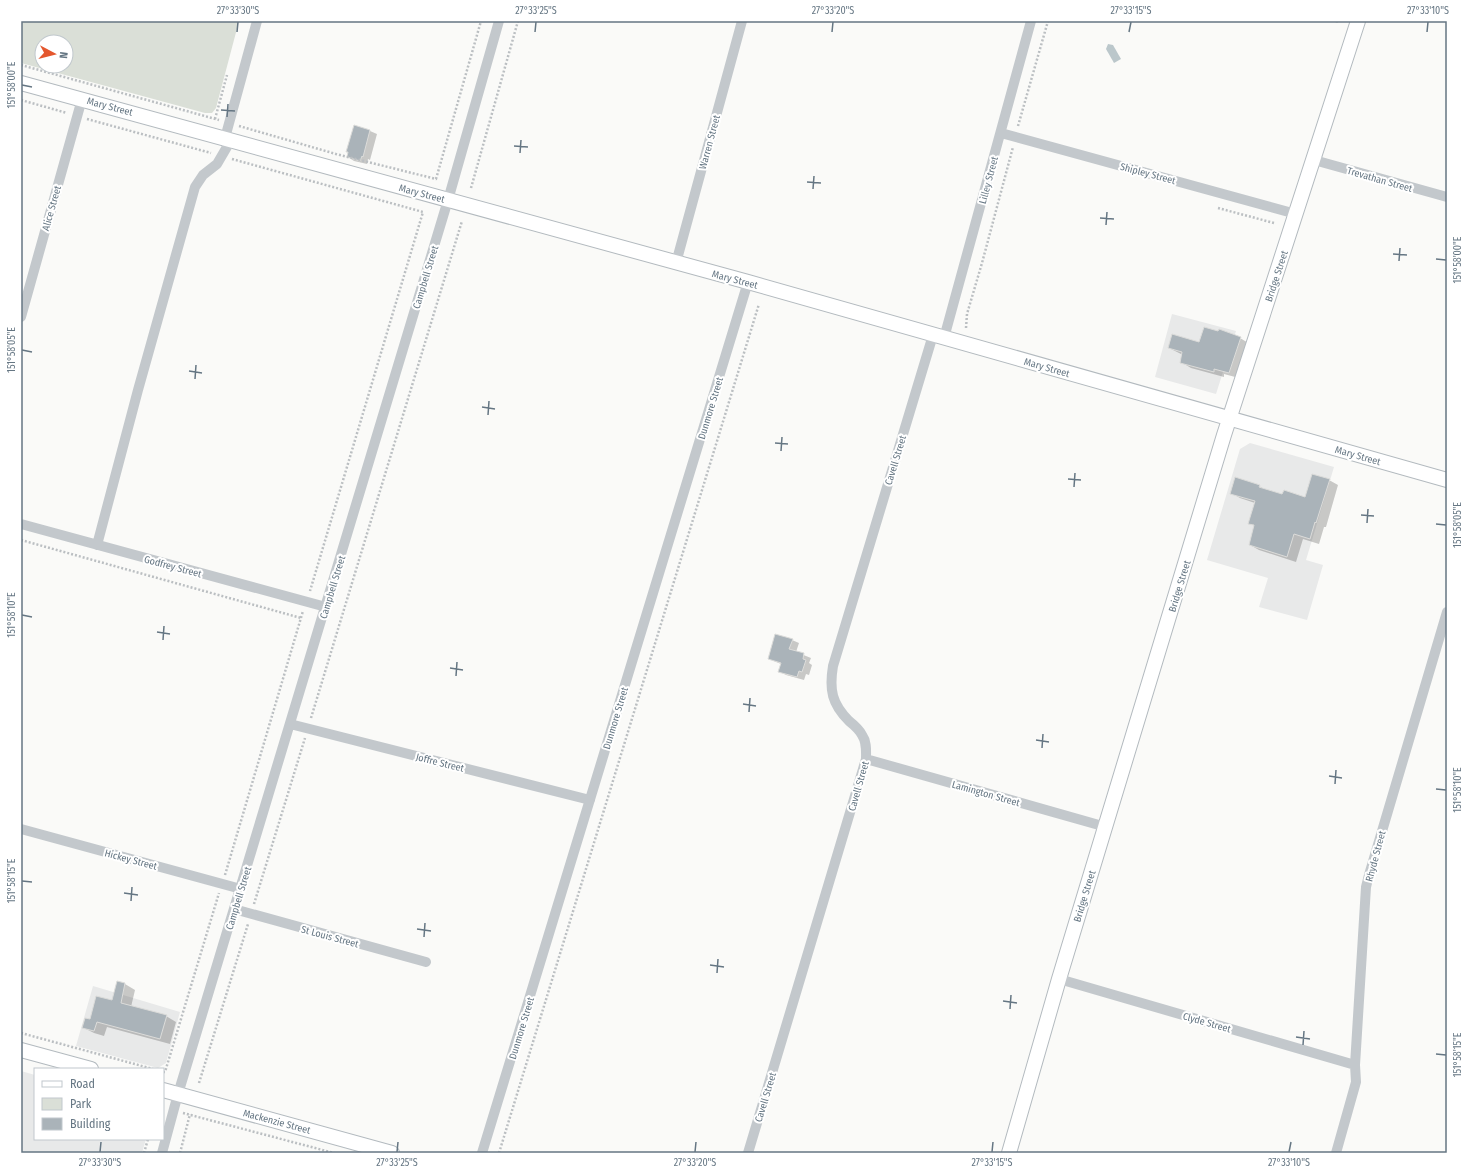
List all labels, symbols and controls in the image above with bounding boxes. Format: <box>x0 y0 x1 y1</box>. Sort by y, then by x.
text: 27°33'30"S <box>217 5 259 17</box>
text: 27°33'25"S <box>515 5 557 17</box>
text: 27°33'20"S <box>812 5 854 17</box>
text: 27°33'15"S <box>1110 5 1152 17</box>
text: 27°33'10"S <box>1407 5 1449 17</box>
north arrow <box>34 34 74 74</box>
text: N <box>57 51 70 59</box>
text: 151°58'00"E <box>6 61 18 108</box>
street label: Mary Street <box>86 95 135 119</box>
street label: Warren Street <box>697 113 723 171</box>
street label: Lilley Street <box>977 155 1001 205</box>
street label: Shipley Street <box>1119 161 1178 187</box>
street label: Trevathan Street <box>1346 165 1414 195</box>
street label: Mary Street <box>398 182 447 206</box>
street label: Alice Street <box>40 184 64 232</box>
text: 151°58'00"E <box>1452 236 1464 283</box>
street label: Campbell Street <box>411 244 441 310</box>
street label: Bridge Street <box>1263 248 1291 303</box>
street label: Mary Street <box>711 268 760 292</box>
text: 151°58'05"E <box>6 327 18 373</box>
street label: Mary Street <box>1023 356 1072 380</box>
street label: Dunmore Street <box>696 375 726 441</box>
street label: Cavell Street <box>883 433 909 487</box>
street label: Mary Street <box>1334 444 1383 468</box>
text: 151°58'05"E <box>1452 502 1464 548</box>
street label: Godfrey Street <box>143 554 203 581</box>
street label: Campbell Street <box>318 554 348 620</box>
street label: Bridge Street <box>1166 558 1194 614</box>
text: 151°58'10"E <box>6 592 18 638</box>
street label: Dunmore Street <box>601 685 631 751</box>
street label: Joffre Street <box>414 751 466 775</box>
street label: Cavell Street <box>846 759 872 813</box>
text: 151°58'10"E <box>1452 767 1464 813</box>
street label: Lamington Street <box>950 779 1022 810</box>
street label: Rhyde Street <box>1363 829 1389 883</box>
street label: Hickey Street <box>103 847 159 873</box>
text: 151°58'15"E <box>6 858 18 903</box>
street label: Campbell Street <box>224 865 254 931</box>
street label: Bridge Street <box>1071 868 1099 924</box>
street label: St Louis Street <box>300 924 360 951</box>
street label: Dunmore Street <box>507 995 537 1061</box>
street label: Clyde Street <box>1181 1010 1233 1036</box>
text: 151°58'15"E <box>1452 1032 1464 1077</box>
legend <box>34 1068 164 1140</box>
street label: Cavell Street <box>753 1070 779 1124</box>
text: Road <box>70 1077 95 1091</box>
text: Park <box>70 1097 92 1111</box>
street label: Mackenzie Street <box>242 1107 313 1137</box>
text: Building <box>70 1117 111 1131</box>
text: 27°33'30"S <box>79 1157 121 1169</box>
text: 27°33'25"S <box>376 1157 418 1169</box>
text: 27°33'20"S <box>674 1157 716 1169</box>
text: 27°33'15"S <box>971 1157 1013 1169</box>
text: 27°33'10"S <box>1268 1157 1310 1169</box>

